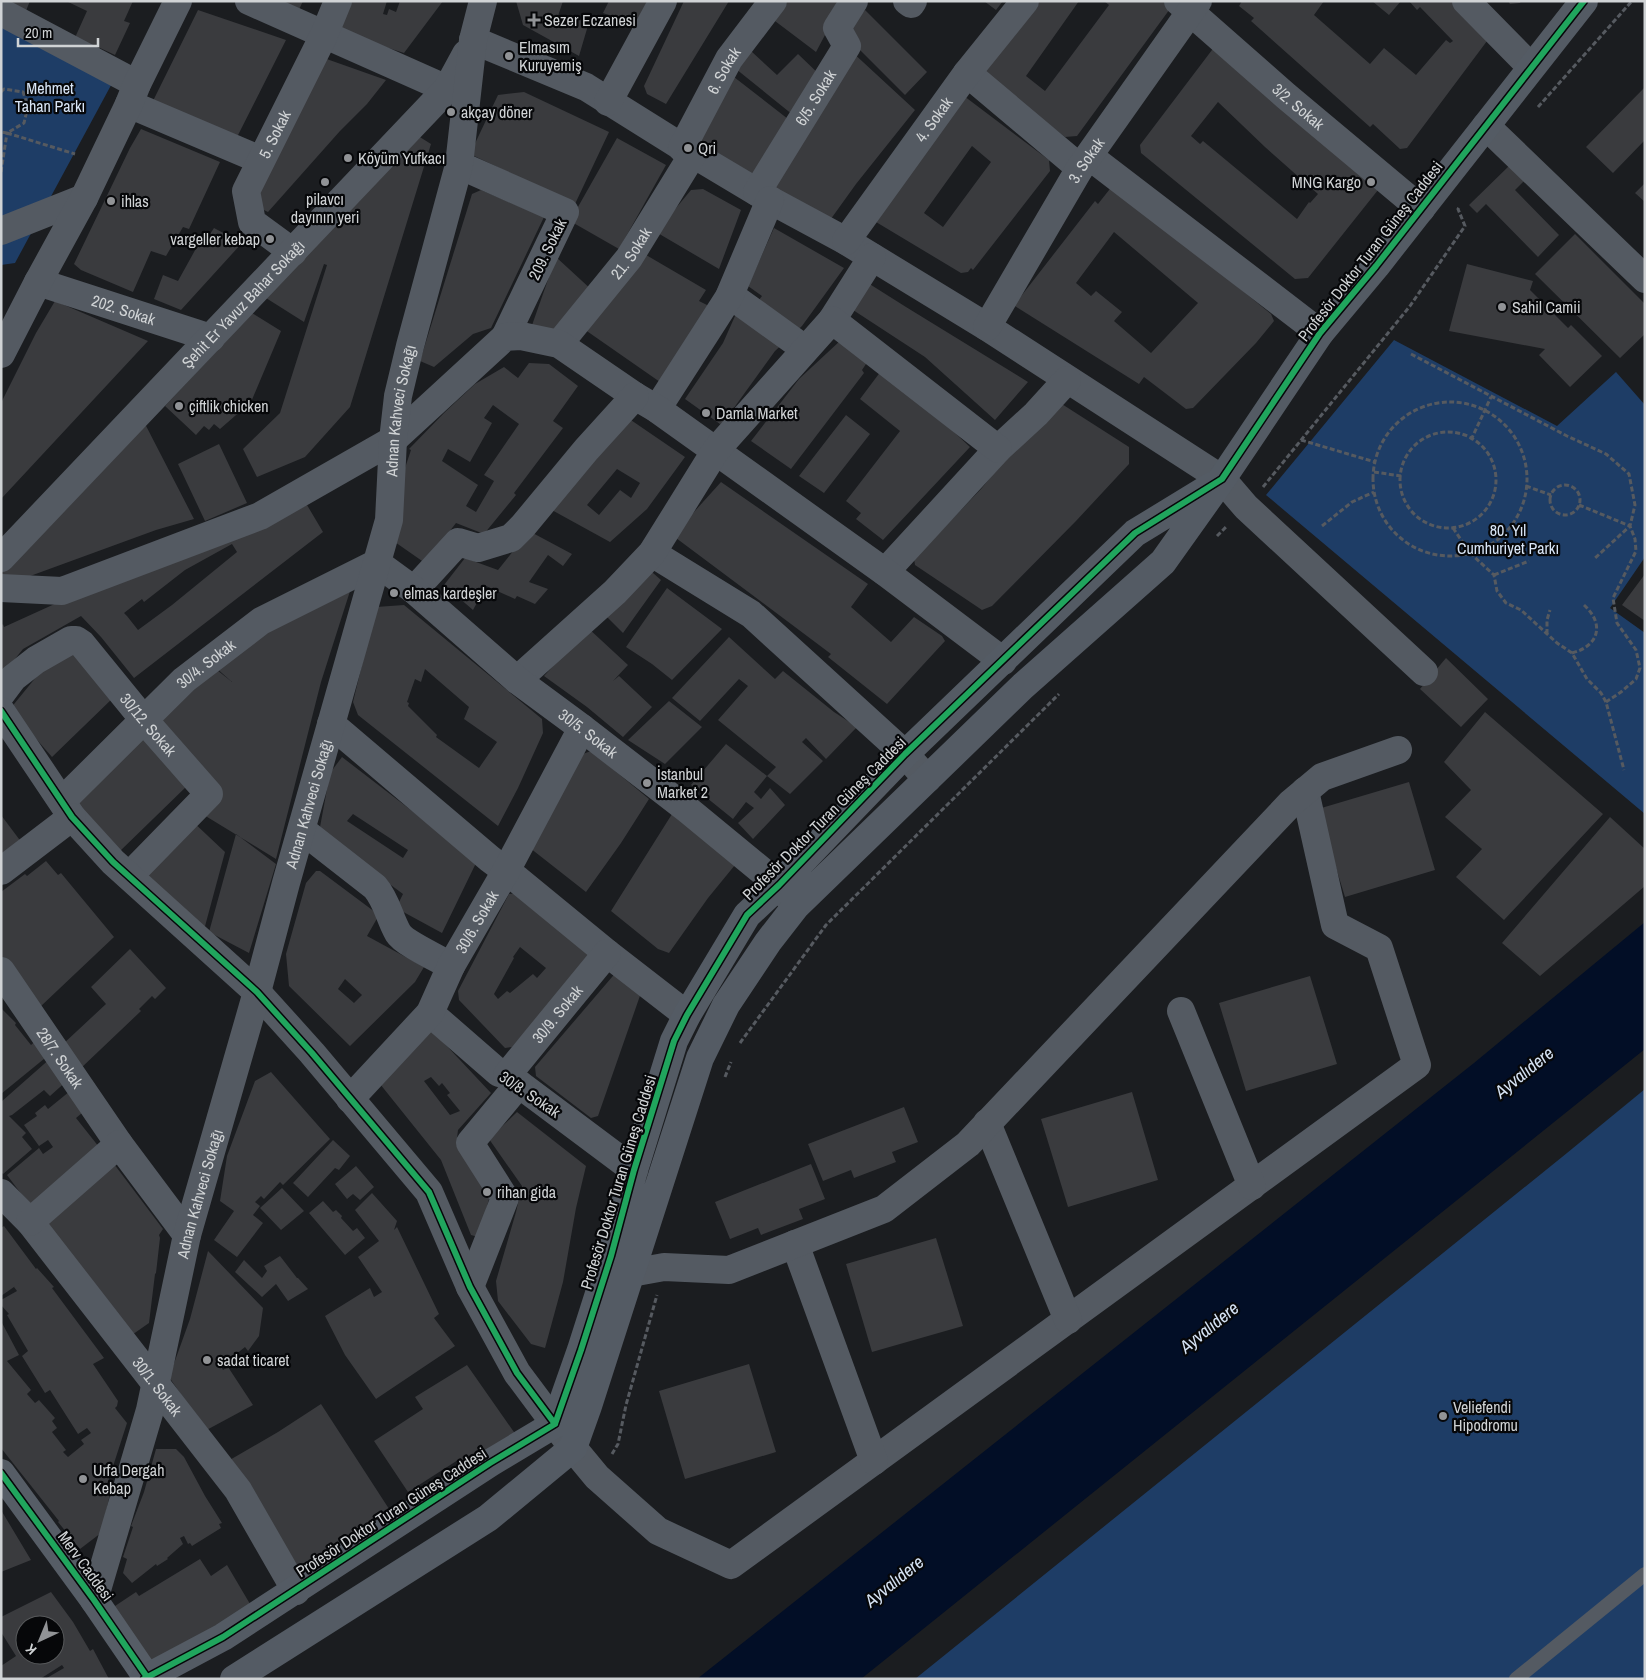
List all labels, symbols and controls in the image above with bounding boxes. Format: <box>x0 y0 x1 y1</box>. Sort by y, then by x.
place label: Sezer Eczanesi <box>544 9 636 31</box>
marker: Sezer Eczanesi <box>528 14 540 26</box>
scale bar <box>18 15 98 47</box>
text: 20 m <box>25 22 52 43</box>
place label: Elmasım Kuruyemiş <box>519 36 582 76</box>
street label: 6. Sokak <box>701 42 746 98</box>
marker: Elmasım Kuruyemiş <box>503 50 515 62</box>
street label: 6/5. Sokak <box>790 65 841 130</box>
park label: Mehmet Tahan Parkı <box>15 77 85 117</box>
street label: 3/2. Sokak <box>1268 78 1330 135</box>
street label: 4. Sokak <box>910 92 958 146</box>
place label: akçay döner <box>461 101 533 123</box>
street label: 5. Sokak <box>253 106 296 162</box>
marker: akçay döner <box>445 106 457 118</box>
street label: 3. Sokak <box>1063 132 1110 187</box>
place label: Qri <box>698 137 716 159</box>
marker: Qri <box>682 142 694 154</box>
place label: Köyüm Yufkacı <box>358 147 445 169</box>
marker: Köyüm Yufkacı <box>342 152 354 164</box>
street label: Profesör Doktor Turan Güneş Caddesi <box>1293 156 1447 346</box>
place label: MNG Kargo <box>1292 171 1361 193</box>
marker: pilavcı dayının yeri <box>319 176 331 188</box>
marker: MNG Kargo <box>1365 176 1377 188</box>
place label: pilavcı dayının yeri <box>291 188 359 228</box>
place label: ihlas <box>121 190 149 212</box>
marker: ihlas <box>105 195 117 207</box>
street label: 209. Sokak <box>523 214 571 283</box>
street label: 21. Sokak <box>605 223 657 284</box>
place label: vargeller kebap <box>170 228 260 250</box>
marker: vargeller kebap <box>264 233 276 245</box>
street label: Şehit Er Yavuz Bahar Sokağı <box>176 235 309 373</box>
street label: 202. Sokak <box>89 289 159 330</box>
place label: Sahil Camii <box>1512 296 1581 318</box>
marker: Sahil Camii <box>1496 301 1508 313</box>
street label: Adnan Kahveci Sokağı <box>380 342 421 478</box>
place label: çiftlik chicken <box>189 395 269 417</box>
marker: çiftlik chicken <box>173 400 185 412</box>
place label: Damla Market <box>716 402 798 424</box>
marker: Damla Market <box>700 407 712 419</box>
park label: 80. Yıl Cumhuriyet Parkı <box>1457 519 1559 559</box>
place label: elmas kardeşler <box>404 582 497 604</box>
marker: elmas kardeşler <box>388 587 400 599</box>
street label: 30/4. Sokak <box>171 633 240 693</box>
street label: 30/12. Sokak <box>115 688 182 761</box>
street label: 30/5. Sokak <box>554 703 623 763</box>
street label: Profesör Doktor Turan Güneş Caddesi <box>737 731 911 905</box>
street label: Adnan Kahveci Sokağı <box>279 736 337 872</box>
place label: İstanbul Market 2 <box>657 763 708 803</box>
marker: İstanbul Market 2 <box>641 777 653 789</box>
street label: 30/6. Sokak <box>450 886 504 957</box>
street label: 30/9. Sokak <box>527 980 588 1048</box>
street label: 28/7. Sokak <box>32 1023 89 1093</box>
water label: Ayvalıdere <box>1488 1040 1559 1104</box>
street label: 30/8. Sokak <box>495 1066 565 1123</box>
street label: Profesör Doktor Turan Güneş Caddesi <box>575 1072 661 1292</box>
street label: Adnan Kahveci Sokağı <box>171 1126 228 1261</box>
place label: rihan gida <box>497 1181 557 1203</box>
marker: rihan gida <box>481 1186 493 1198</box>
water label: Ayvalıdere <box>1173 1295 1244 1359</box>
place label: sadat ticaret <box>217 1349 290 1371</box>
street label: 30/1. Sokak <box>128 1352 188 1421</box>
marker: sadat ticaret <box>201 1354 213 1366</box>
place label: Veliefendi Hipodromu <box>1453 1396 1518 1436</box>
marker: Veliefendi Hipodromu <box>1437 1410 1449 1422</box>
street label: Profesör Doktor Turan Güneş Caddesi <box>291 1442 491 1582</box>
place label: Urfa Dergah Kebap <box>93 1459 164 1499</box>
marker: Urfa Dergah Kebap <box>77 1473 89 1485</box>
street label: Merv Caddesi <box>53 1526 119 1606</box>
water label: Ayvalıdere <box>858 1549 929 1613</box>
north arrow <box>15 1615 65 1665</box>
text: K <box>21 1640 40 1659</box>

